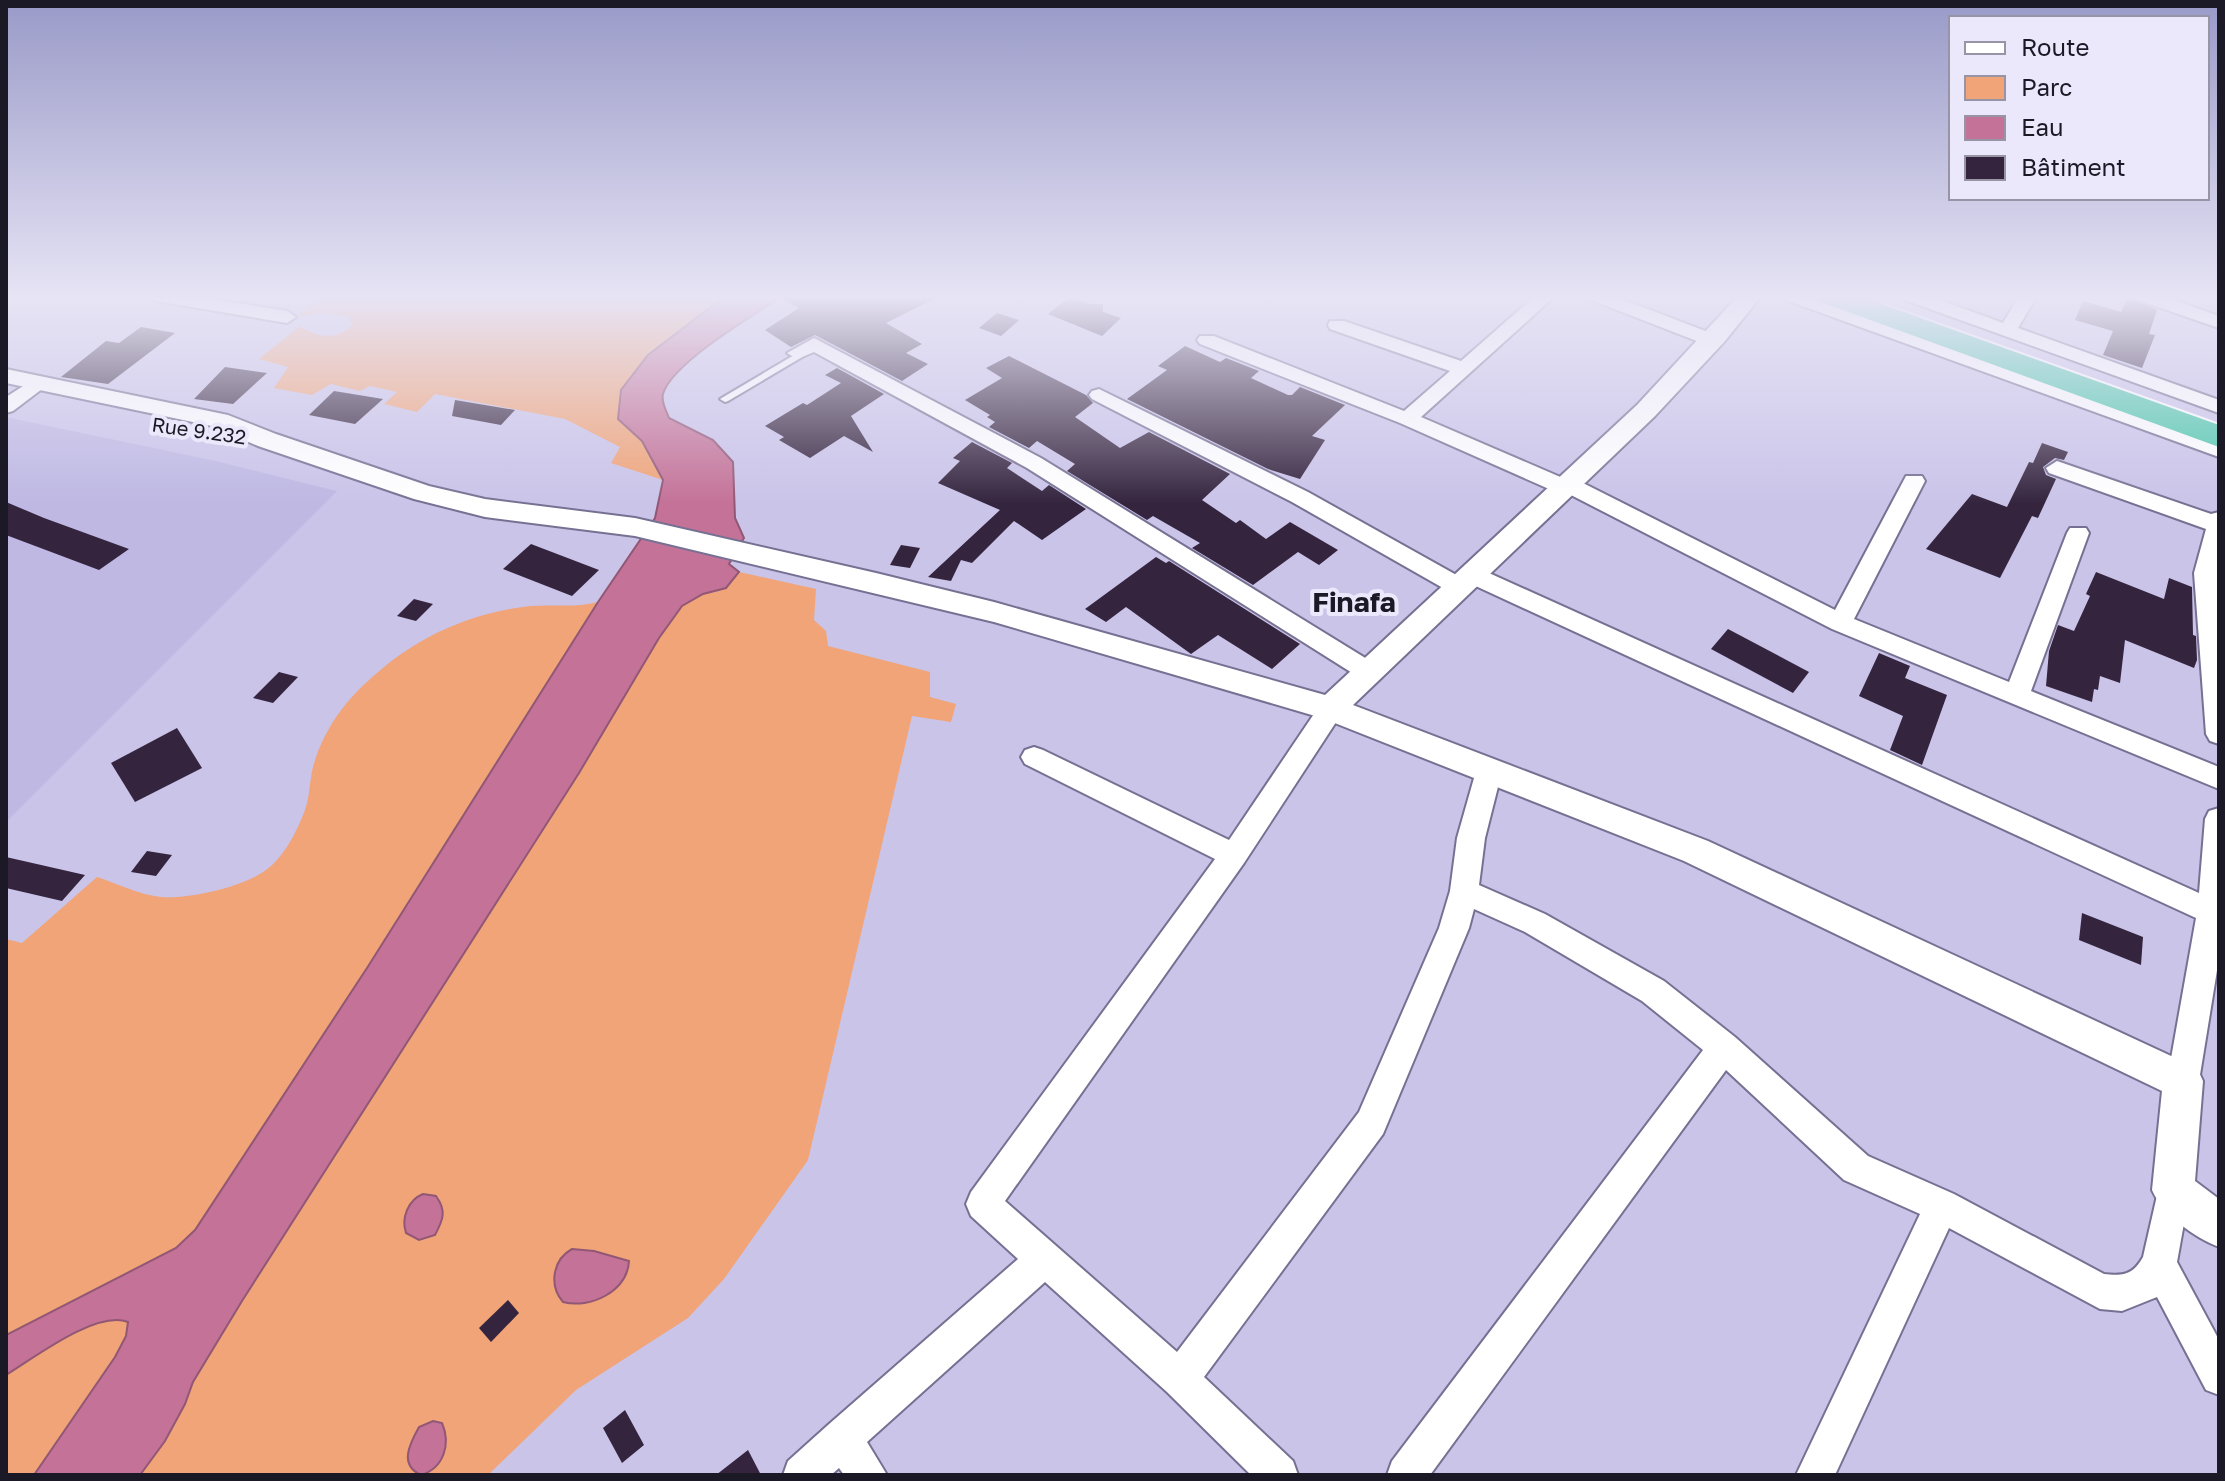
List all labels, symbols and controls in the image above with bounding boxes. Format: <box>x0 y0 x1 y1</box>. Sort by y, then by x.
legend <box>1949 16 2209 200</box>
text: Route <box>2021 32 2090 61</box>
text: Parc <box>2021 72 2072 101</box>
text: Eau <box>2021 112 2063 141</box>
text: Bâtiment <box>2021 152 2126 181</box>
street label: Rue 9.232 <box>150 412 248 448</box>
district label: Finafa <box>1312 585 1396 618</box>

